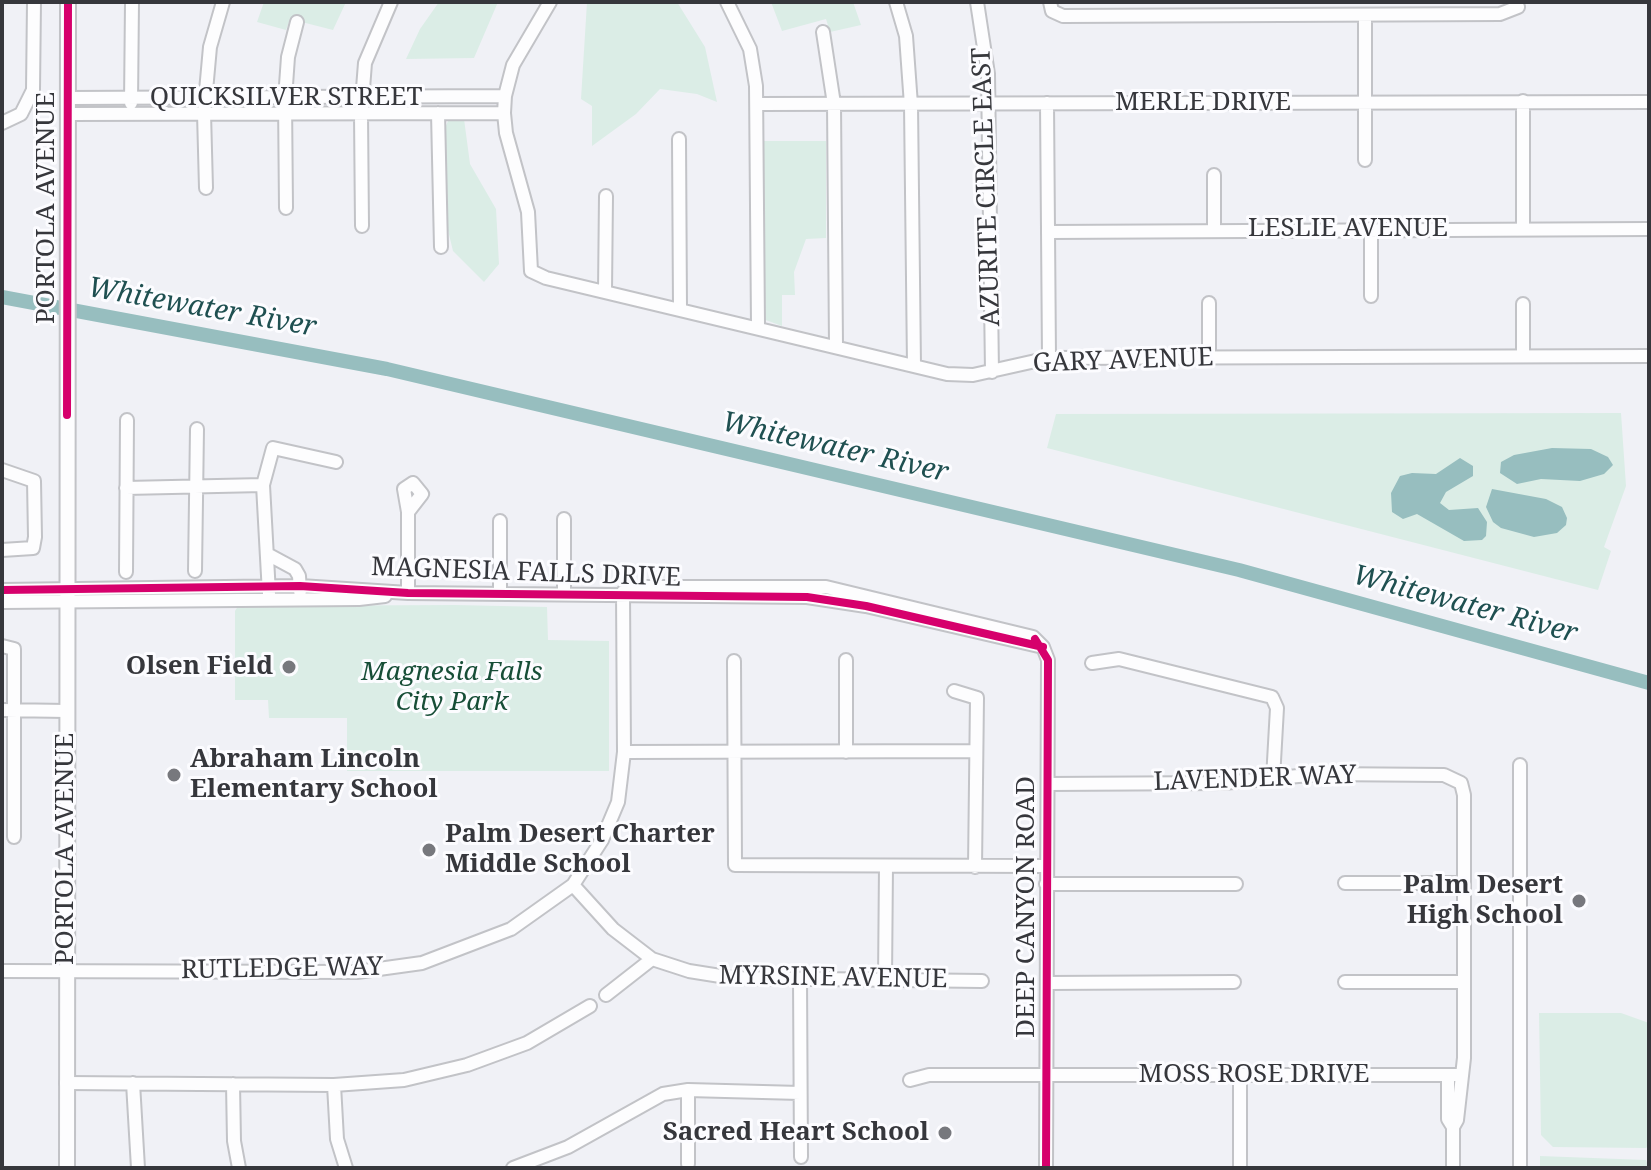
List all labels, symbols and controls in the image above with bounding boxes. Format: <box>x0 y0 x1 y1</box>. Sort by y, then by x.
street label: AZURITE CIRCLE EAST <box>967 47 1007 327</box>
street label: QUICKSILVER STREET <box>150 82 422 114</box>
street label: MERLE DRIVE <box>1115 87 1291 119</box>
street label: PORTOLA AVENUE <box>31 92 63 324</box>
street label: LESLIE AVENUE <box>1248 213 1448 245</box>
water label: Whitewater River <box>85 271 319 345</box>
street label: GARY AVENUE <box>1032 342 1214 380</box>
water label: Whitewater River <box>719 406 951 490</box>
street label: MAGNESIA FALLS DRIVE <box>371 552 681 594</box>
water label: Whitewater River <box>1349 559 1581 651</box>
place label: Olsen Field <box>126 651 273 683</box>
park label: Magnesia Falls City Park <box>361 657 543 718</box>
marker: Olsen Field <box>280 658 298 676</box>
street label: PORTOLA AVENUE <box>50 733 82 965</box>
place label: Abraham Lincoln Elementary School <box>190 744 438 806</box>
street label: LAVENDER WAY <box>1153 760 1357 798</box>
marker: Abraham Lincoln Elementary School <box>165 766 183 784</box>
street label: DEEP CANYON ROAD <box>1011 776 1043 1038</box>
place label: Palm Desert Charter Middle School <box>445 819 715 880</box>
marker: Palm Desert Charter Middle School <box>420 841 438 859</box>
place label: Palm Desert High School <box>1403 870 1563 932</box>
marker: Palm Desert High School <box>1570 892 1588 910</box>
street label: RUTLEDGE WAY <box>181 952 383 986</box>
street label: MYRSINE AVENUE <box>718 960 948 996</box>
street label: MOSS ROSE DRIVE <box>1139 1059 1369 1091</box>
place label: Sacred Heart School <box>663 1117 929 1149</box>
marker: Sacred Heart School <box>936 1124 954 1142</box>

